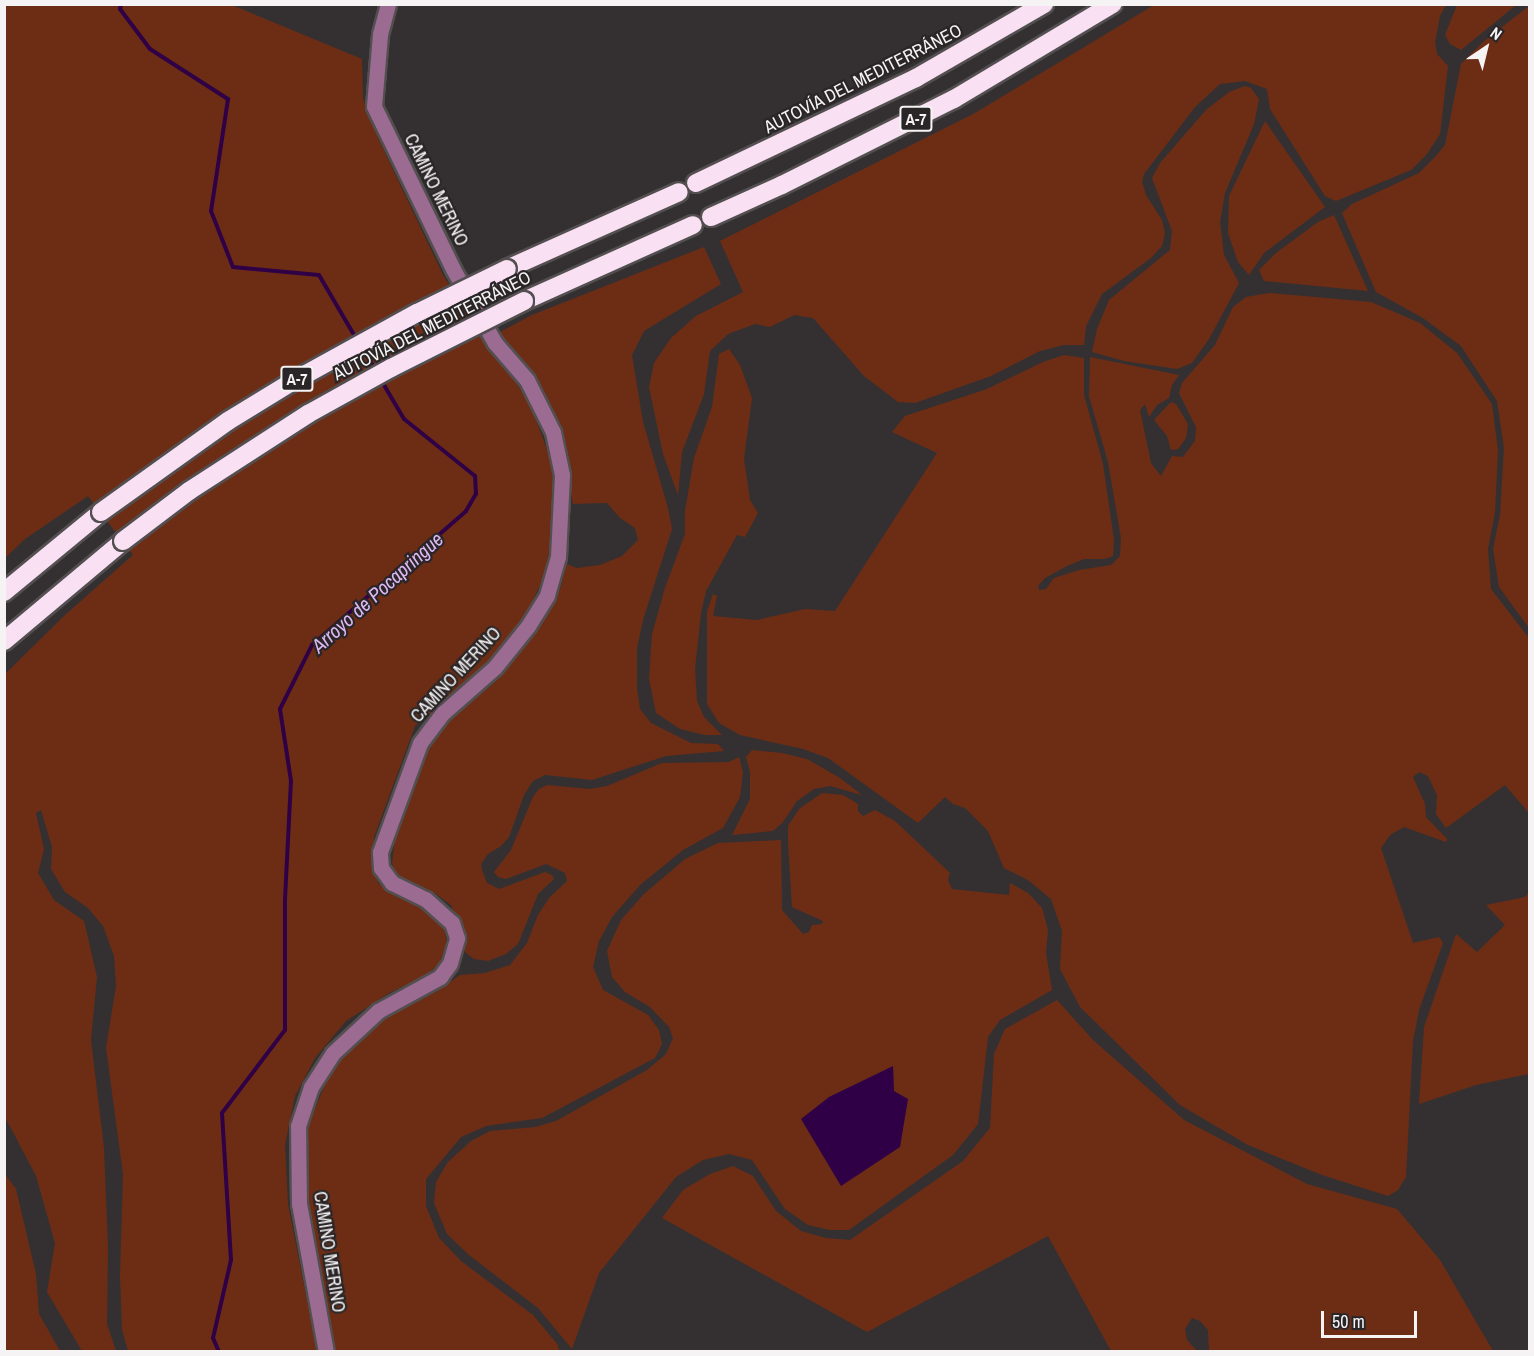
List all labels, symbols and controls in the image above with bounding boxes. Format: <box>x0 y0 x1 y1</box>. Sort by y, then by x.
north arrow <box>1456 18 1516 78</box>
street label: AUTOVÍA DEL MEDITERRÁNEO <box>760 19 966 139</box>
text: N <box>1486 22 1507 45</box>
road number: A-7 <box>898 106 934 132</box>
street label: CAMINO MERINO <box>400 130 472 250</box>
street label: AUTOVÍA DEL MEDITERRÁNEO <box>329 266 535 386</box>
road number: A-7 <box>279 366 315 392</box>
water label: Arroyo de Pocapringue <box>306 527 448 657</box>
street label: CAMINO MERINO <box>406 623 506 727</box>
street label: CAMINO MERINO <box>309 1190 349 1314</box>
scale bar <box>1324 1299 1420 1337</box>
text: 50 m <box>1332 1309 1365 1334</box>

